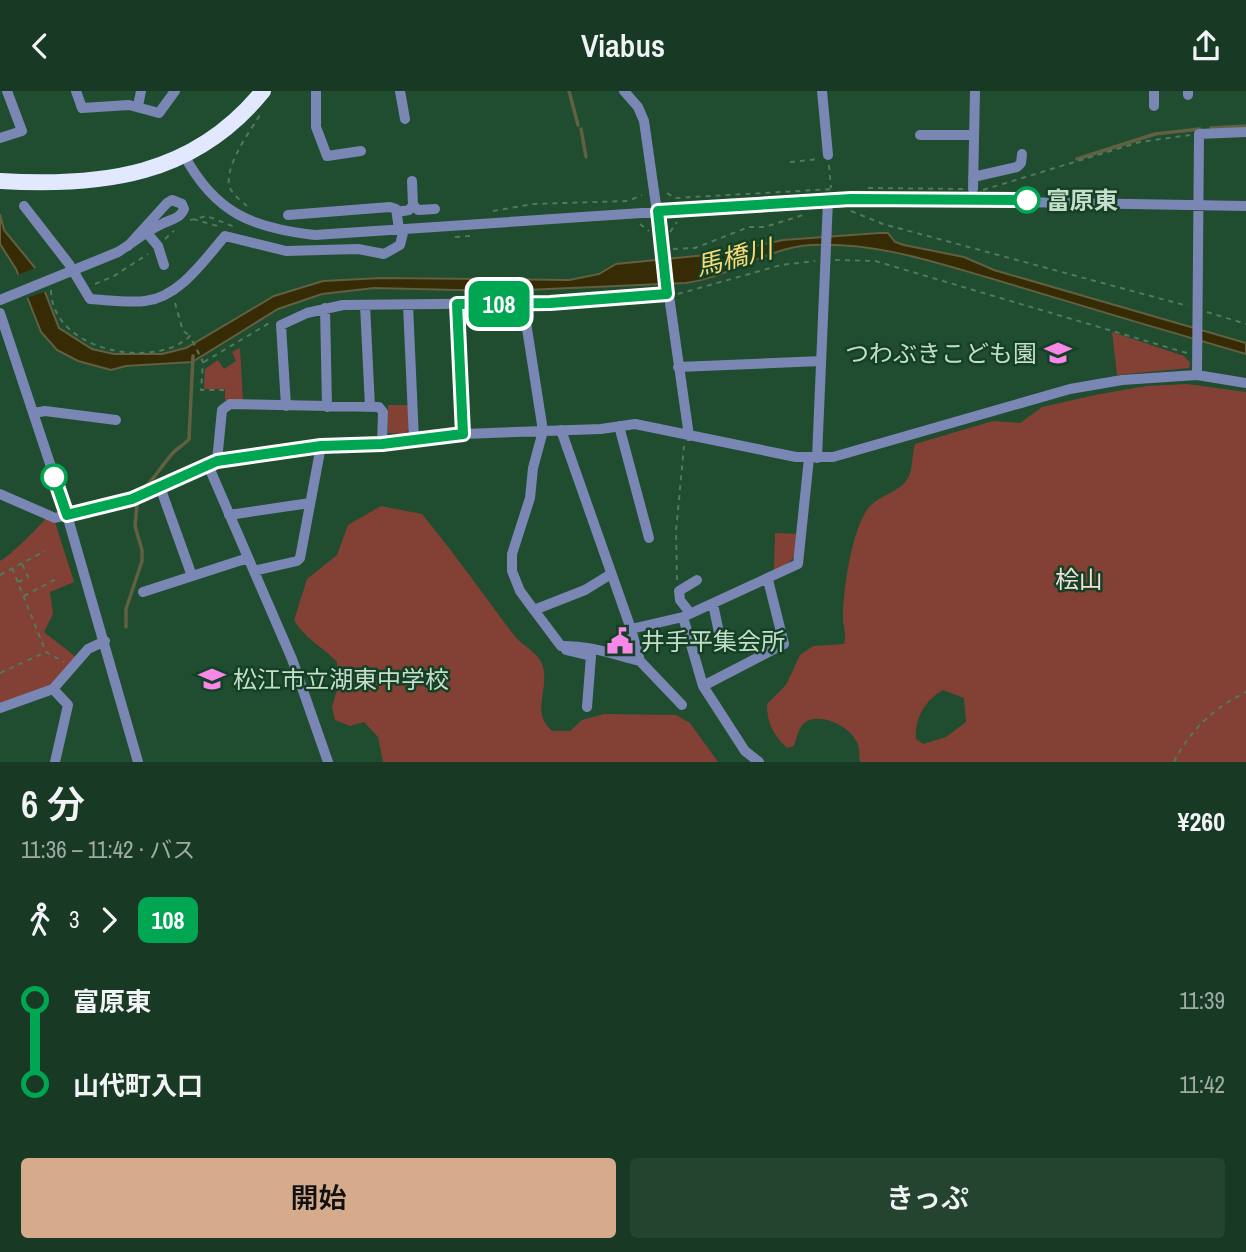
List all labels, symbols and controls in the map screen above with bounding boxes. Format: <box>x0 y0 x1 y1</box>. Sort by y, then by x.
text: Viabus <box>581 24 665 67</box>
icon: back <box>21 27 59 65</box>
icon: share <box>1187 27 1225 65</box>
place label: 富原東 <box>1046 184 1118 216</box>
marker: 富原東 <box>1014 187 1040 213</box>
water label: 馬橋川 <box>692 230 779 283</box>
line badge: 108 <box>459 281 539 327</box>
text: 108 <box>483 288 515 320</box>
place label: つわぶきこども園 <box>845 337 1037 369</box>
school or university icon: つわぶきこども園 <box>1043 338 1073 368</box>
unlabelled marker <box>41 464 67 490</box>
park label: 桧山 <box>1055 563 1103 595</box>
place label: 井手平集会所 <box>641 625 785 657</box>
public building icon: 井手平集会所 <box>605 626 635 656</box>
place label: 松江市立湖東中学校 <box>233 663 449 695</box>
school or university icon: 松江市立湖東中学校 <box>197 664 227 694</box>
text: 6 分 <box>21 779 85 830</box>
text: ¥260 <box>1178 804 1225 839</box>
text: 11:36 – 11:42 · バス <box>21 834 195 865</box>
icon: walk <box>21 901 59 939</box>
icon: forward <box>90 901 128 939</box>
text: 3 <box>69 904 80 935</box>
text: 108 <box>152 904 184 936</box>
text: 富原東 <box>73 984 151 1019</box>
text: 11:39 <box>1179 985 1225 1016</box>
text: 山代町入口 <box>73 1068 203 1103</box>
text: 11:42 <box>1179 1069 1225 1100</box>
button: 開始 <box>21 1158 616 1238</box>
button: きっぷ <box>630 1158 1225 1238</box>

